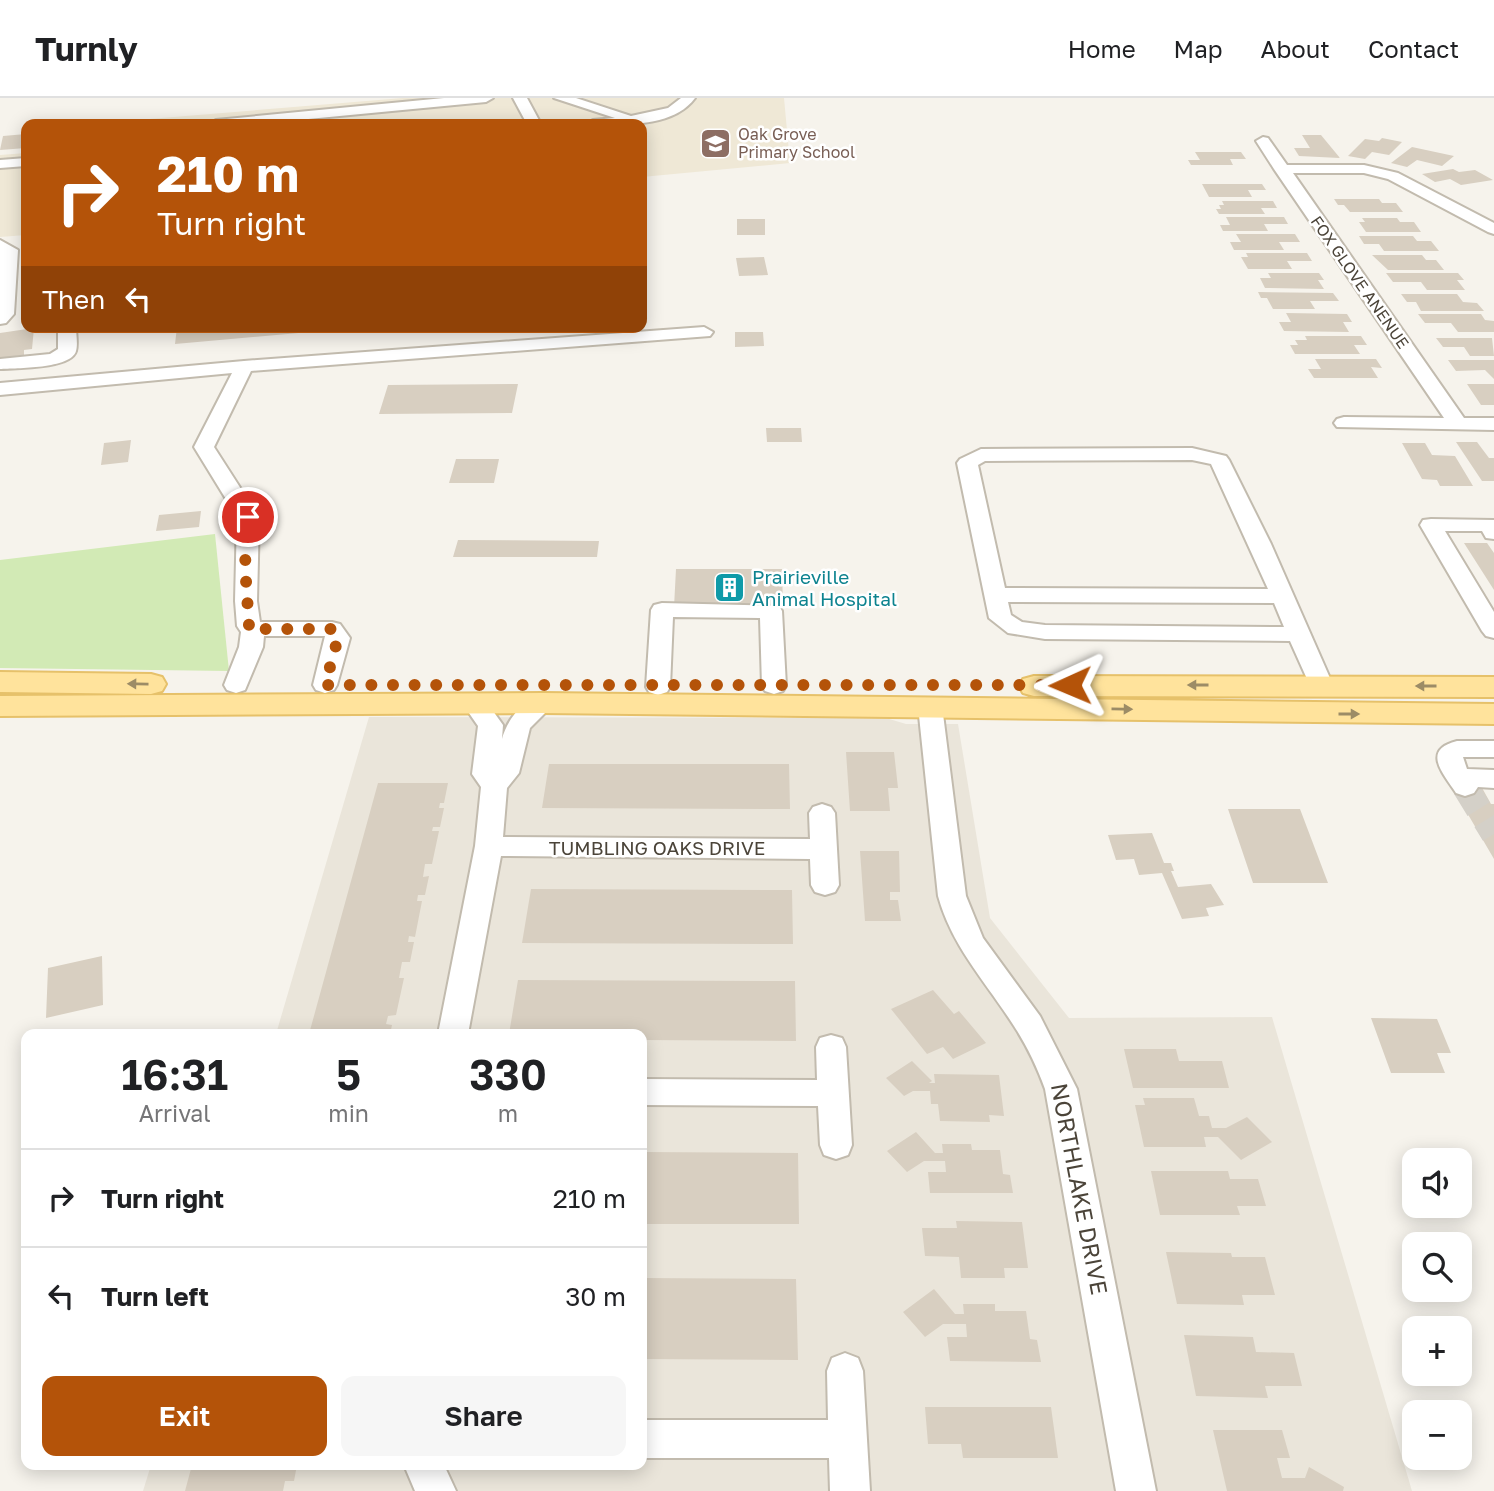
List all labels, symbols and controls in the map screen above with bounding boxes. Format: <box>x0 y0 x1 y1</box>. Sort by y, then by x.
text: Turnly <box>35 29 138 68</box>
text: Home <box>1068 34 1136 63</box>
text: Map <box>1174 34 1223 63</box>
text: About <box>1261 34 1330 63</box>
text: Contact <box>1368 34 1459 63</box>
place label: Oak Grove Primary School <box>738 124 855 162</box>
school or university icon: Oak Grove Primary School <box>698 126 732 160</box>
text: 210 m <box>157 144 299 203</box>
icon: right <box>42 147 133 238</box>
text: Turn right <box>157 204 306 242</box>
street label: FOX GLOVE ANENUE <box>1307 212 1413 352</box>
icon: left <box>119 280 157 318</box>
text: Then <box>42 284 105 315</box>
pin <box>218 487 278 547</box>
icon: arrive <box>229 498 267 536</box>
place label: Prairieville Animal Hospital <box>752 565 897 610</box>
building icon: Prairieville Animal Hospital <box>712 571 746 605</box>
position arrow <box>1033 648 1107 722</box>
one-way arrow <box>127 678 149 690</box>
one-way arrow <box>1187 679 1209 691</box>
one-way arrow <box>1415 680 1437 692</box>
one-way arrow <box>1111 704 1133 715</box>
one-way arrow <box>1338 708 1360 720</box>
street label: TUMBLING OAKS DRIVE <box>549 836 765 859</box>
text: 16:31 <box>121 1049 228 1099</box>
text: 5 <box>336 1049 361 1099</box>
text: 330 <box>469 1049 547 1099</box>
street label: NORTHLAKE DRIVE <box>1046 1081 1114 1297</box>
text: Arrival <box>139 1099 211 1127</box>
text: min <box>328 1099 369 1127</box>
text: m <box>498 1099 518 1127</box>
map controls <box>1402 1148 1472 1470</box>
button: sound <box>1402 1148 1472 1218</box>
icon: right <box>42 1179 80 1217</box>
text: Turn right <box>101 1183 224 1214</box>
text: 210 m <box>553 1183 626 1214</box>
button: search <box>1402 1232 1472 1302</box>
icon: left <box>42 1277 80 1315</box>
text: Turn left <box>101 1281 209 1312</box>
text: 30 m <box>565 1281 626 1312</box>
button: + <box>1402 1316 1472 1386</box>
button: Exit <box>42 1376 327 1456</box>
button: Share <box>341 1376 626 1456</box>
button: − <box>1402 1400 1472 1470</box>

